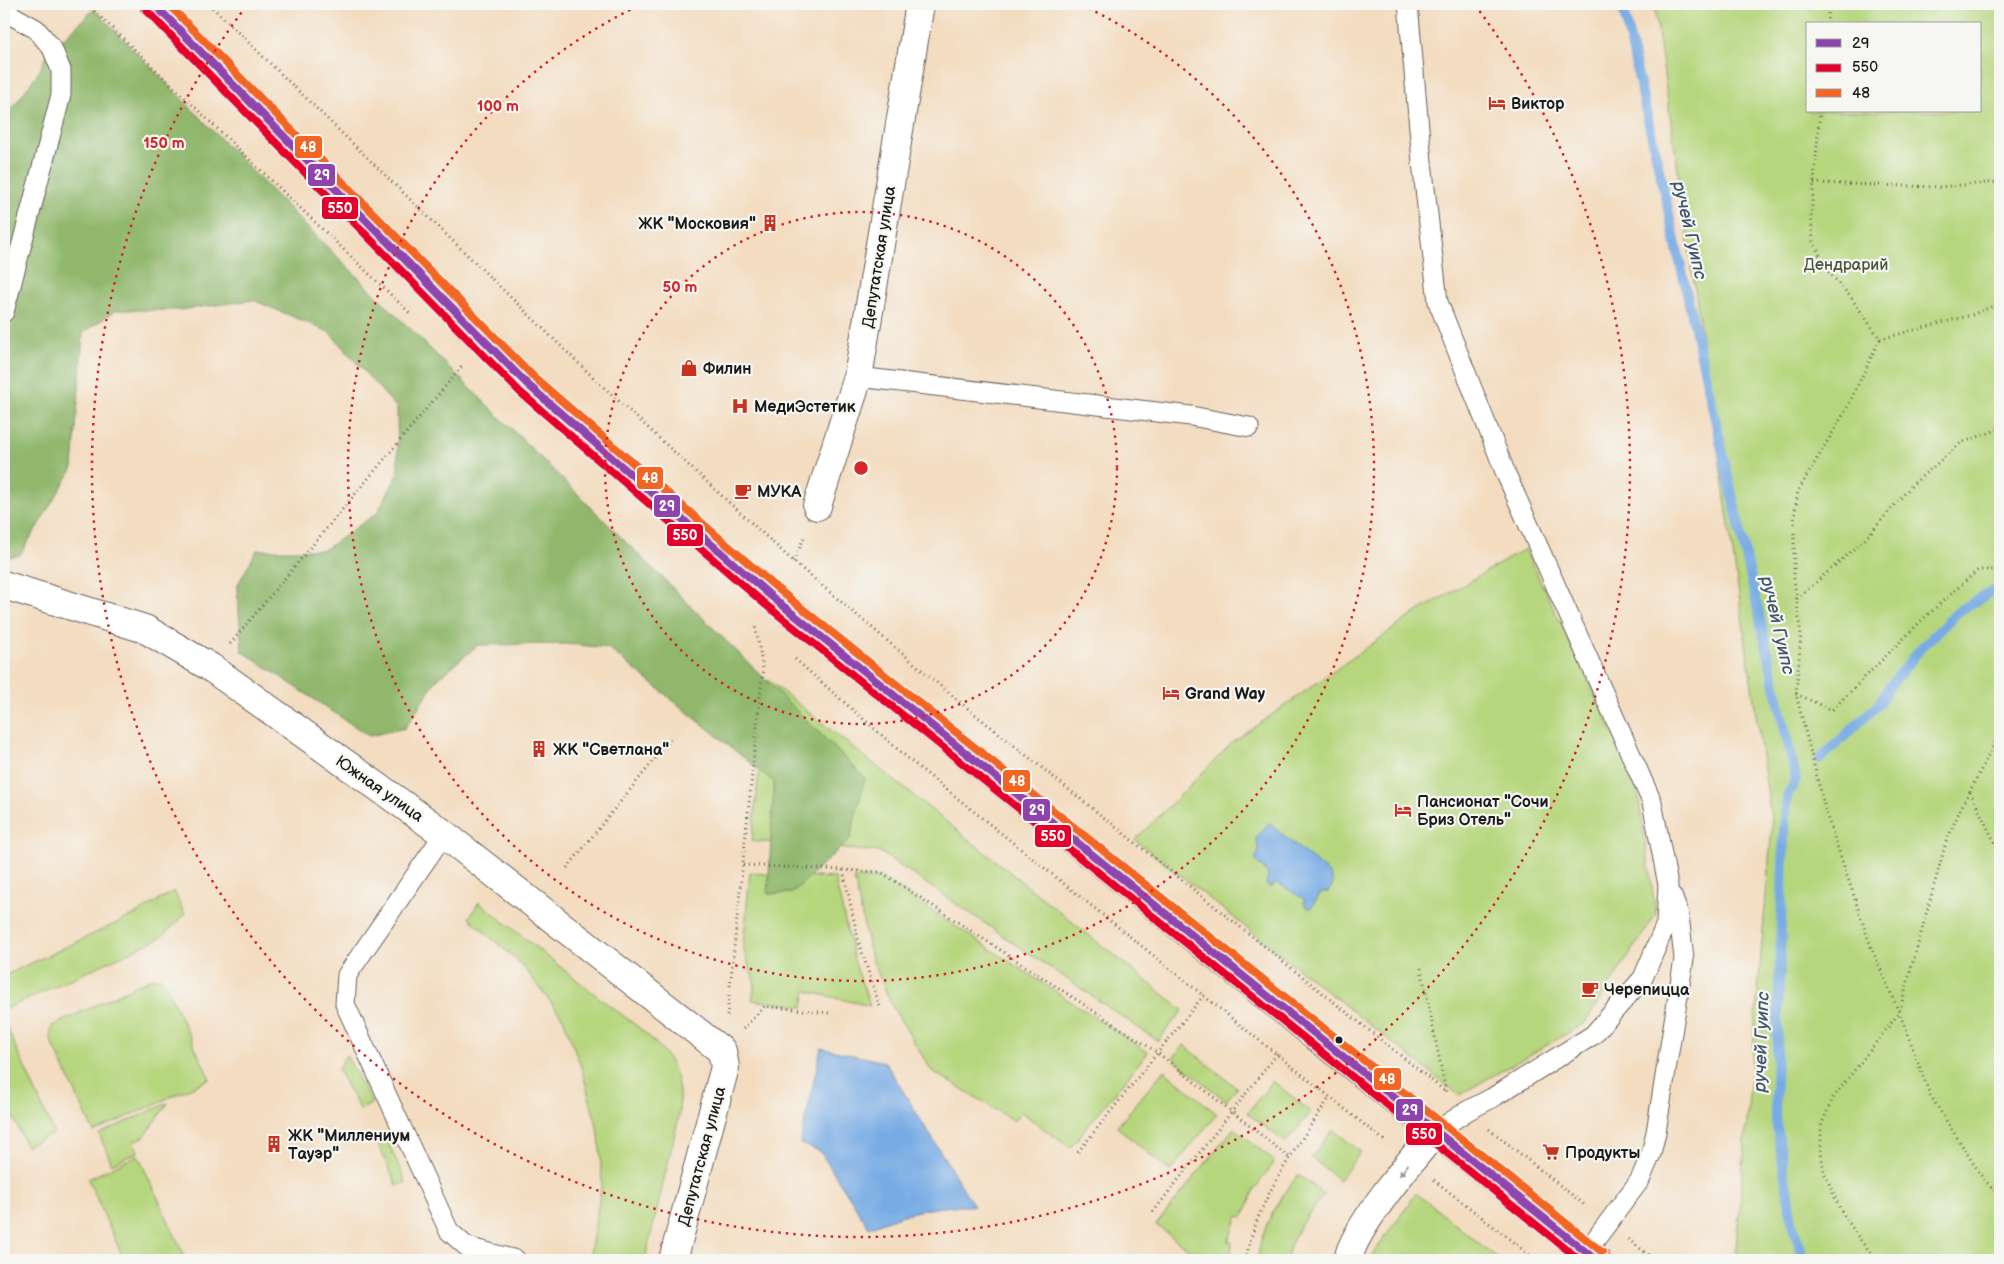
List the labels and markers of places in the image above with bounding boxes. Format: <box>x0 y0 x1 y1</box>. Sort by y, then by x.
hotel icon: Виктор <box>1487 93 1507 113</box>
place label: Виктор <box>1511 95 1565 114</box>
building icon: ЖК "Московия" <box>760 213 780 233</box>
place label: ЖК "Московия" <box>638 215 756 234</box>
shop icon: Филин <box>679 358 699 378</box>
place label: Филин <box>703 360 751 379</box>
hospital icon: МедиЭстетик <box>730 396 750 416</box>
place label: МедиЭстетик <box>754 398 856 417</box>
centre of rings <box>852 459 870 477</box>
cafe icon: МУКА <box>733 481 753 501</box>
place label: МУКА <box>757 483 802 502</box>
hotel icon: Grand Way <box>1161 683 1181 703</box>
place label: Grand Way <box>1185 685 1266 704</box>
building icon: ЖК "Светлана" <box>529 739 549 759</box>
place label: ЖК "Светлана" <box>553 741 669 760</box>
place label: Пансионат "Сочи Бриз Отель" <box>1417 793 1549 830</box>
hotel icon: Пансионат "Сочи Бриз Отель" <box>1393 800 1413 820</box>
cafe icon: Черепицца <box>1580 979 1600 999</box>
place label: Черепицца <box>1604 981 1690 1000</box>
unlabelled marker <box>1334 1035 1344 1045</box>
place label: ЖК "Миллениум Тауэр" <box>288 1127 410 1164</box>
building icon: ЖК "Миллениум Тауэр" <box>264 1134 284 1154</box>
supermarket icon: Продукты <box>1541 1142 1561 1162</box>
place label: Продукты <box>1565 1144 1640 1163</box>

